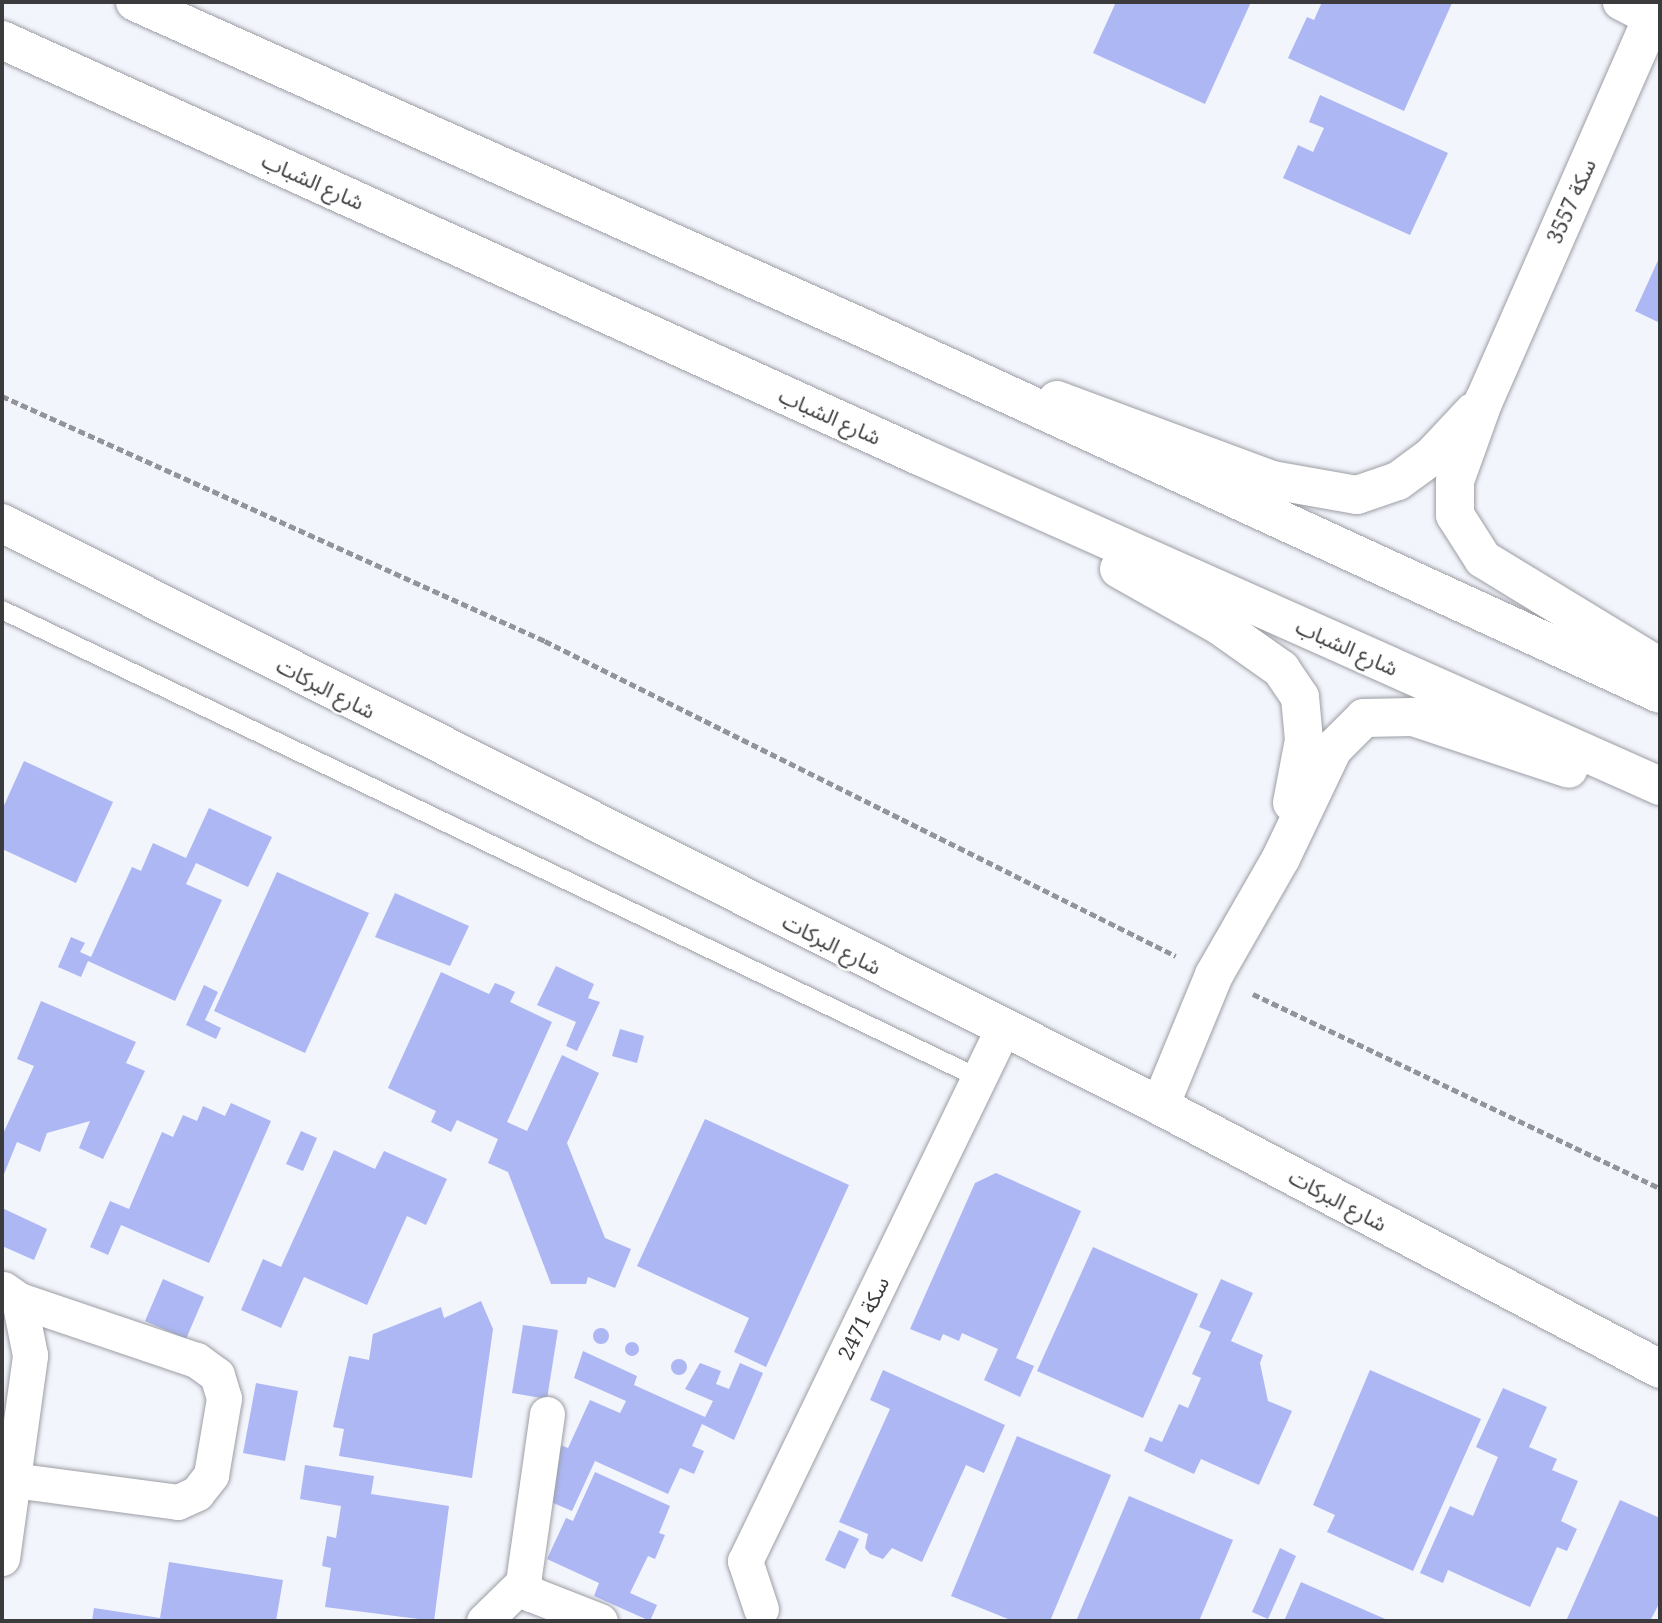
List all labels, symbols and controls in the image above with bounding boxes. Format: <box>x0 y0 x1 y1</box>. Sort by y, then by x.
street label: شارع الشباب <box>258 147 368 215</box>
street label: سكة 3557 <box>1541 155 1601 247</box>
street label: شارع الشباب <box>775 382 885 450</box>
street label: شارع الشباب <box>1292 613 1402 681</box>
street label: شارع البركات <box>273 652 379 724</box>
street label: شارع البركات <box>779 908 885 980</box>
street label: شارع البركات <box>1285 1164 1391 1236</box>
street label: سكة 2471 <box>832 1272 894 1364</box>

